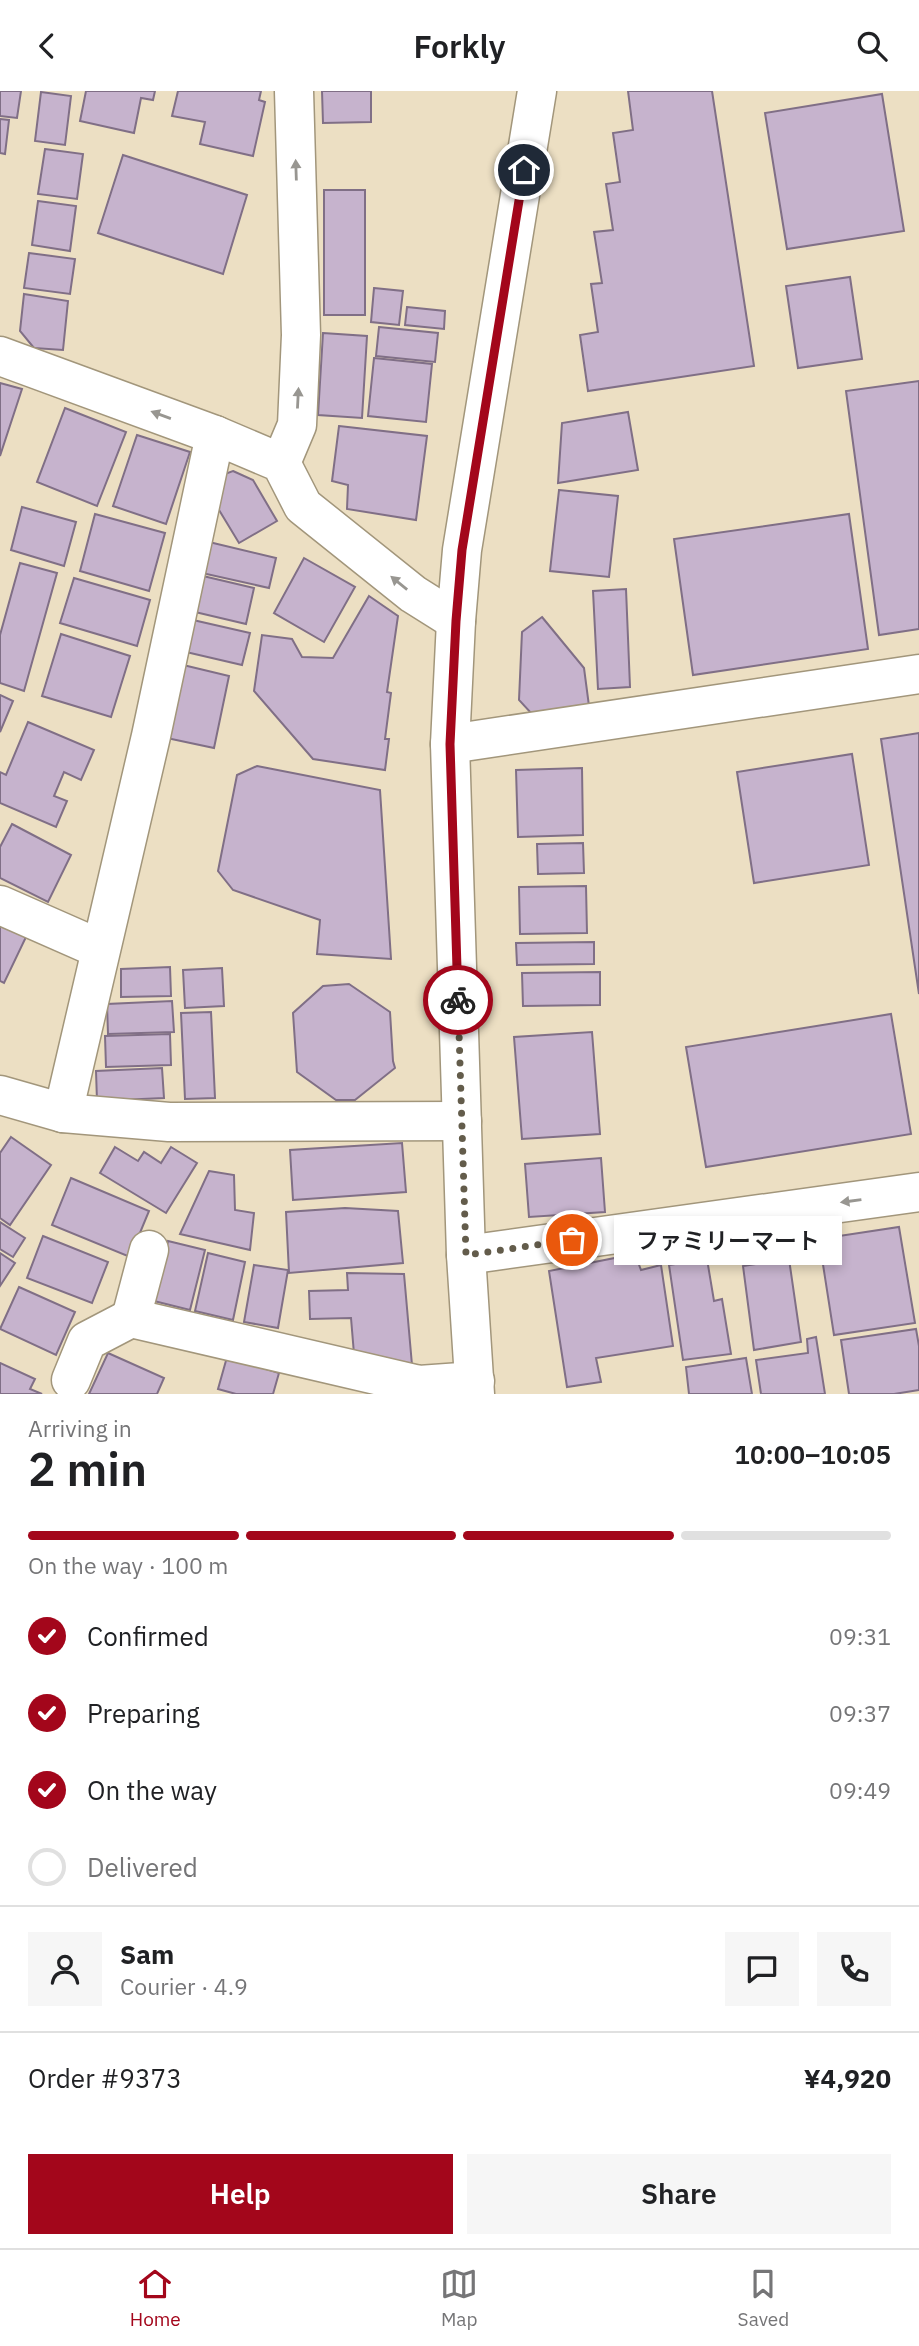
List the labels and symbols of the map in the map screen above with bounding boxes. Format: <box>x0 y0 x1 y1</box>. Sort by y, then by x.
pin <box>494 140 554 200</box>
one-way arrow <box>291 159 302 181</box>
one-way arrow <box>293 386 304 408</box>
one-way arrow <box>150 410 171 421</box>
one-way arrow <box>390 576 408 591</box>
courier <box>423 965 493 1035</box>
one-way arrow <box>840 1196 862 1207</box>
pin <box>542 1210 602 1270</box>
callout: ファミリーマート <box>614 1215 842 1265</box>

